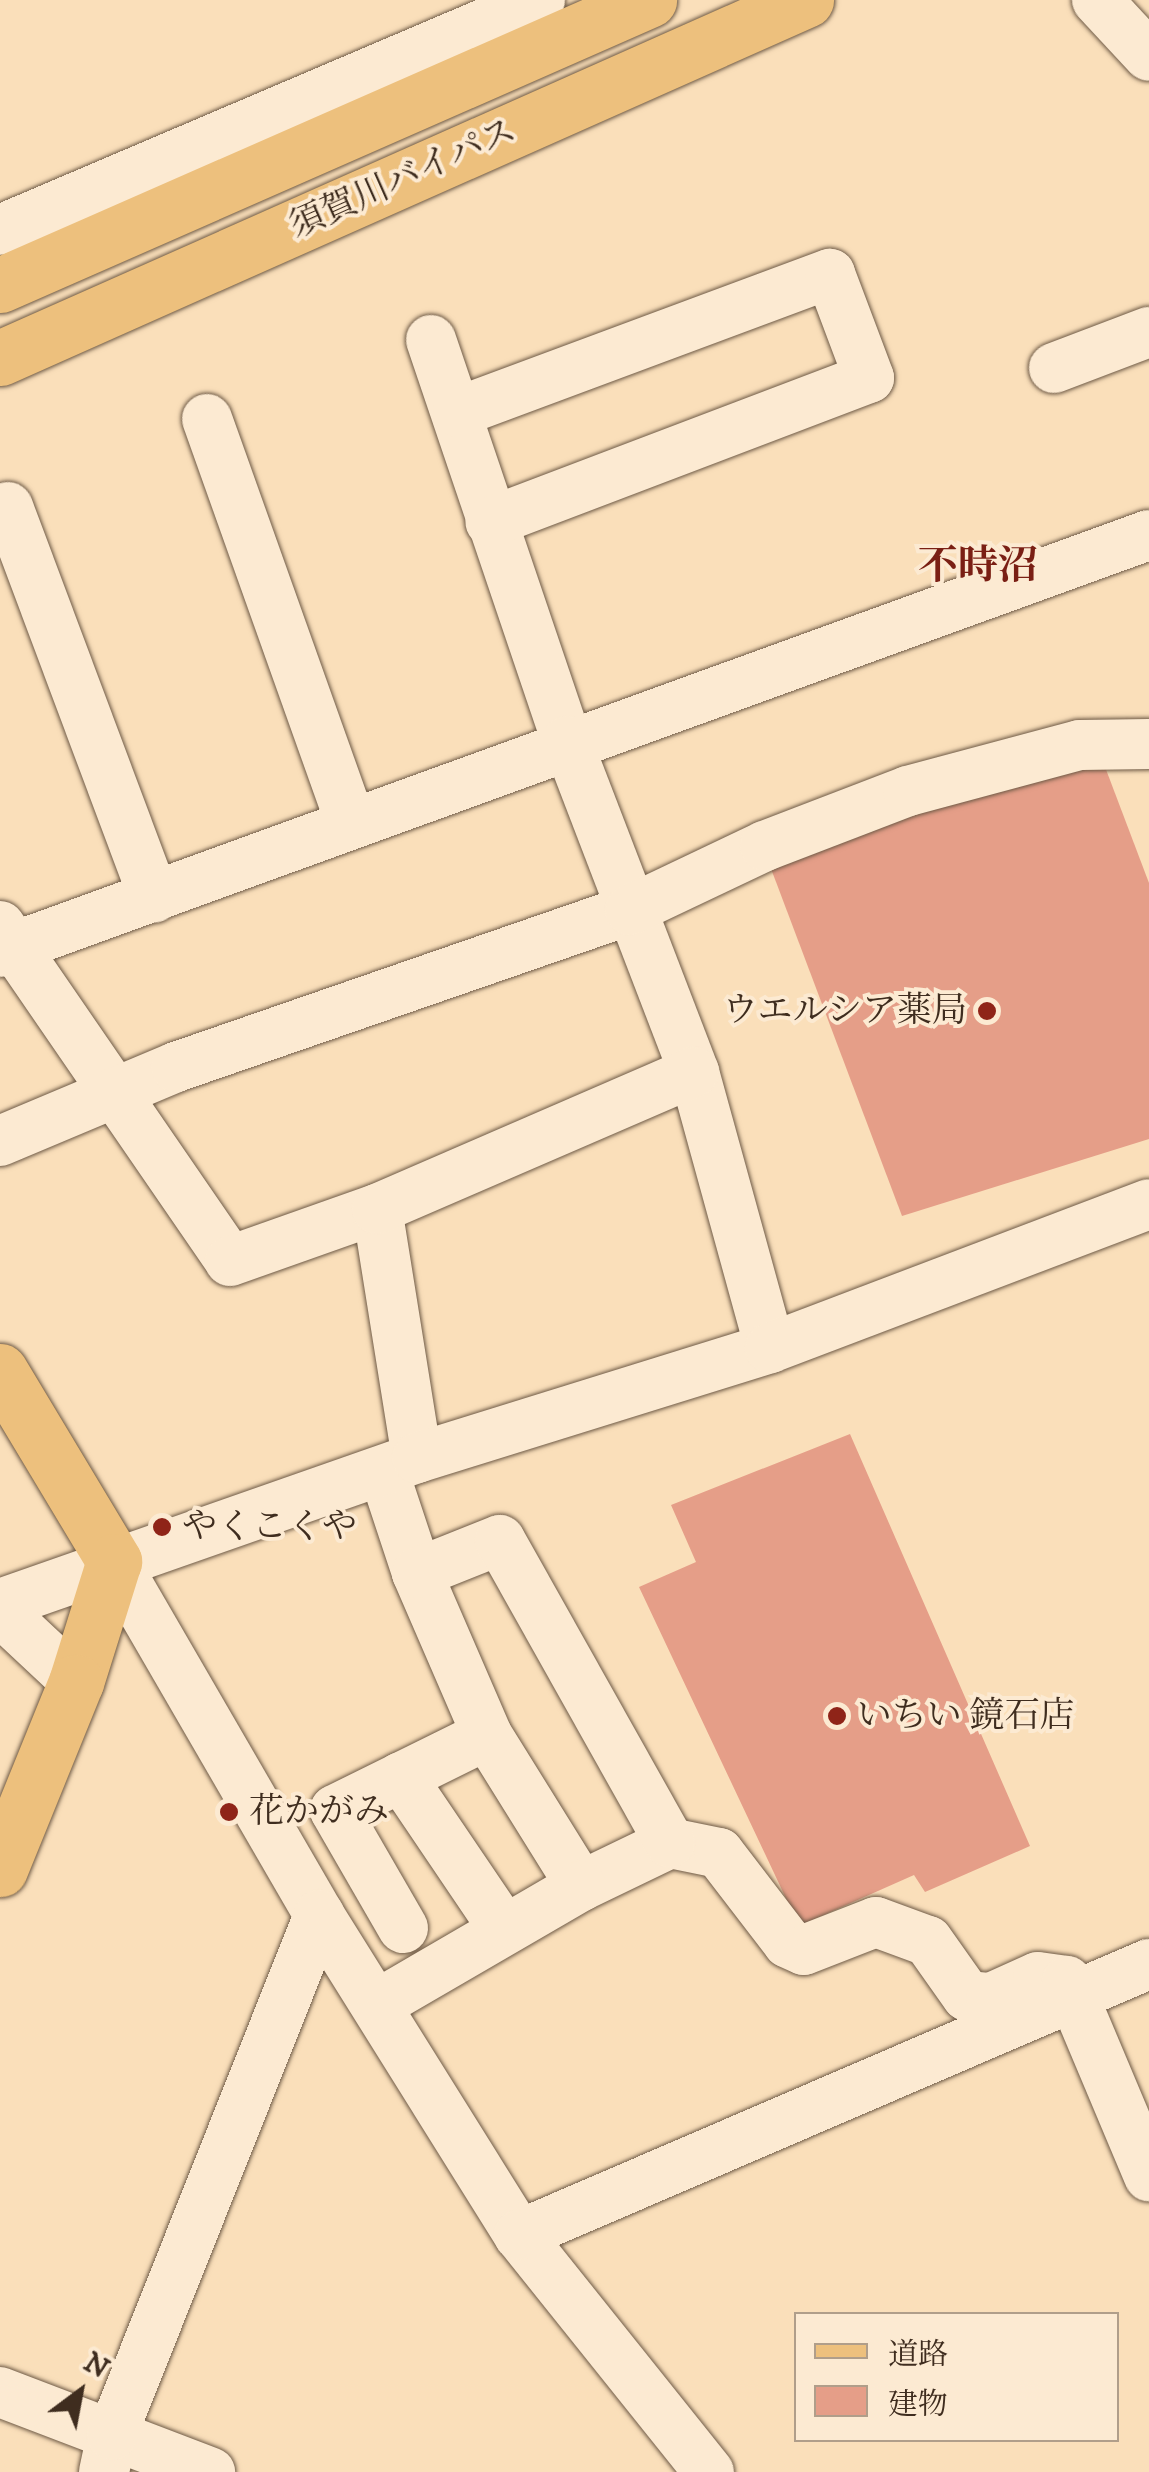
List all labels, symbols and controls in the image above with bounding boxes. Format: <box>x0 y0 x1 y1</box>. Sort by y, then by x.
street label: 須賀川バイパス <box>283 110 523 248</box>
district label: 不時沼 <box>918 543 1038 591</box>
place label: ウエルシア薬局 <box>722 990 967 1032</box>
marker: ウエルシア薬局 <box>976 1000 998 1022</box>
place label: やくこくや <box>182 1506 357 1548</box>
marker: やくこくや <box>151 1516 173 1538</box>
place label: いちい 鏡石店 <box>857 1695 1075 1737</box>
marker: いちい 鏡石店 <box>826 1705 848 1727</box>
place label: 花かがみ <box>249 1791 389 1833</box>
marker: 花かがみ <box>218 1801 240 1823</box>
legend <box>794 2312 1119 2442</box>
text: 道路 <box>888 2337 948 2374</box>
north arrow <box>30 2342 130 2442</box>
text: N <box>77 2345 115 2387</box>
text: 建物 <box>888 2387 948 2424</box>

